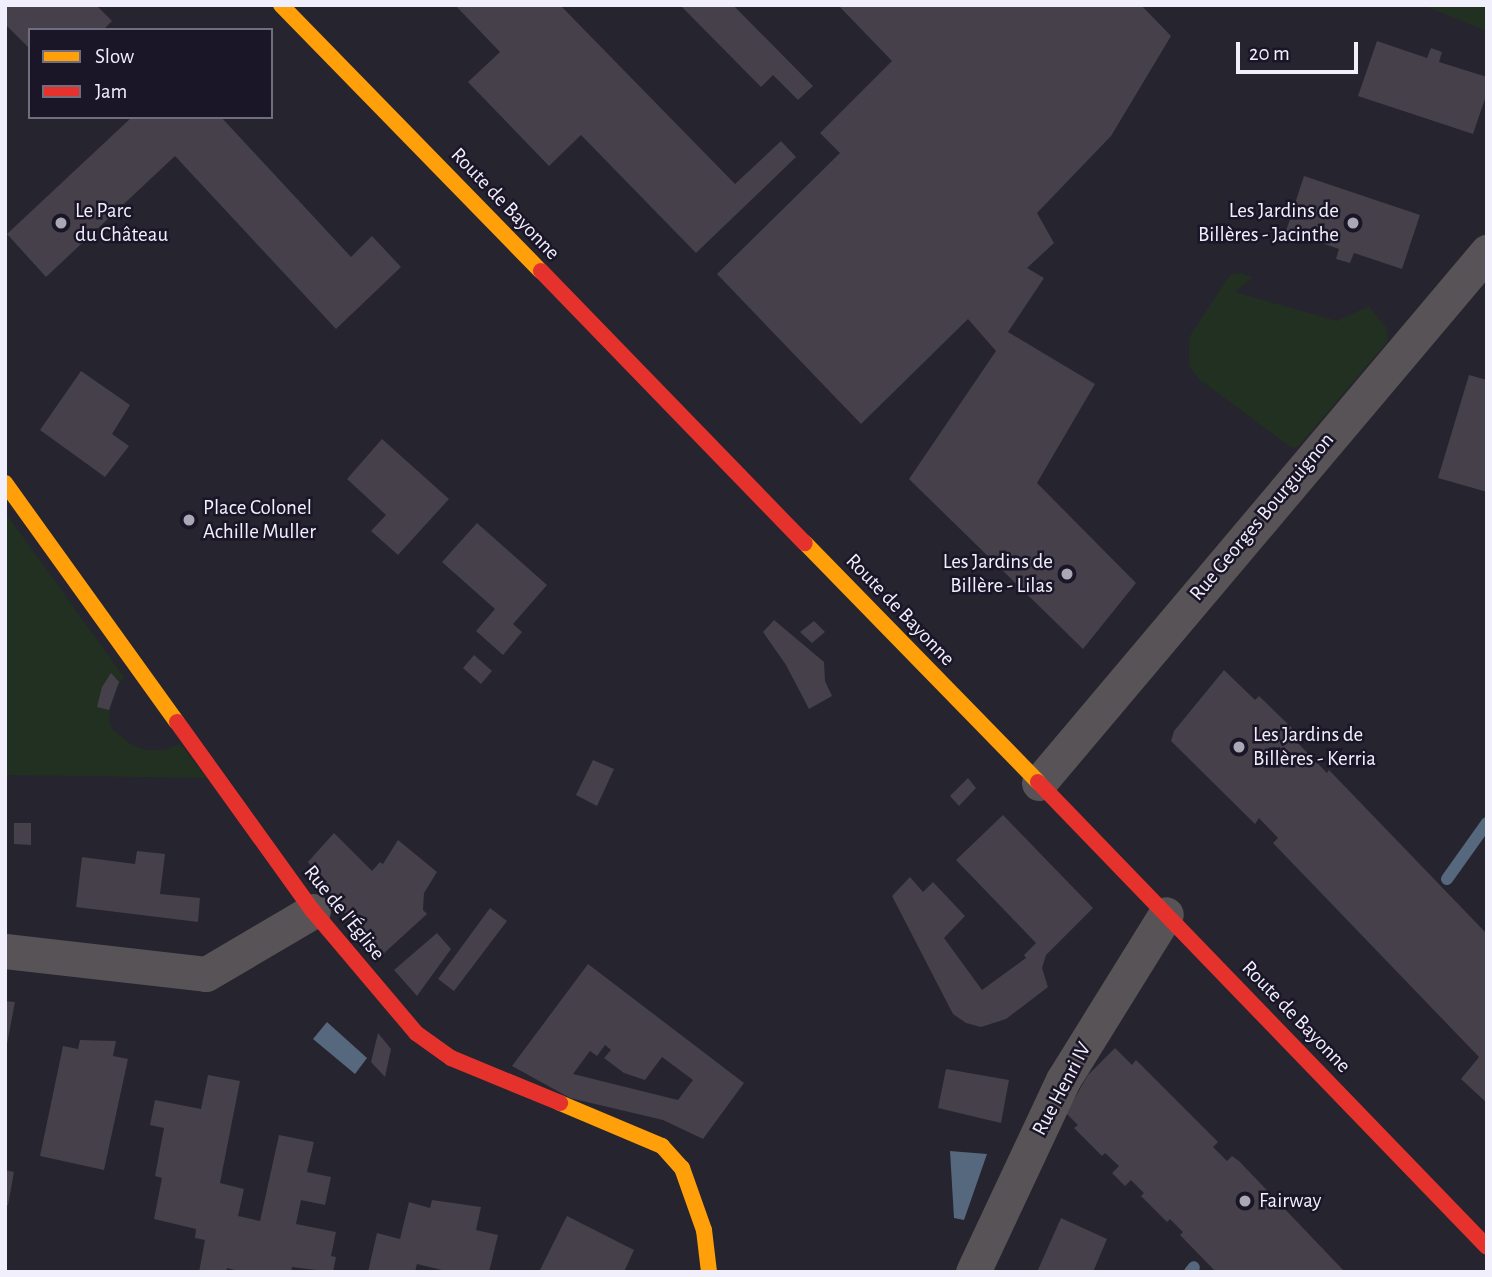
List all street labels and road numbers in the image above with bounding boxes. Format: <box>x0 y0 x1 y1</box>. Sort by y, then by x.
street label: Route de Bayonne <box>445 143 565 265</box>
street label: Rue Georges Bourguignon <box>1184 428 1340 606</box>
street label: Route de Bayonne <box>840 549 960 671</box>
street label: Rue de l'Église <box>298 860 390 966</box>
street label: Route de Bayonne <box>1236 956 1356 1078</box>
street label: Rue Henri IV <box>1027 1038 1097 1140</box>

